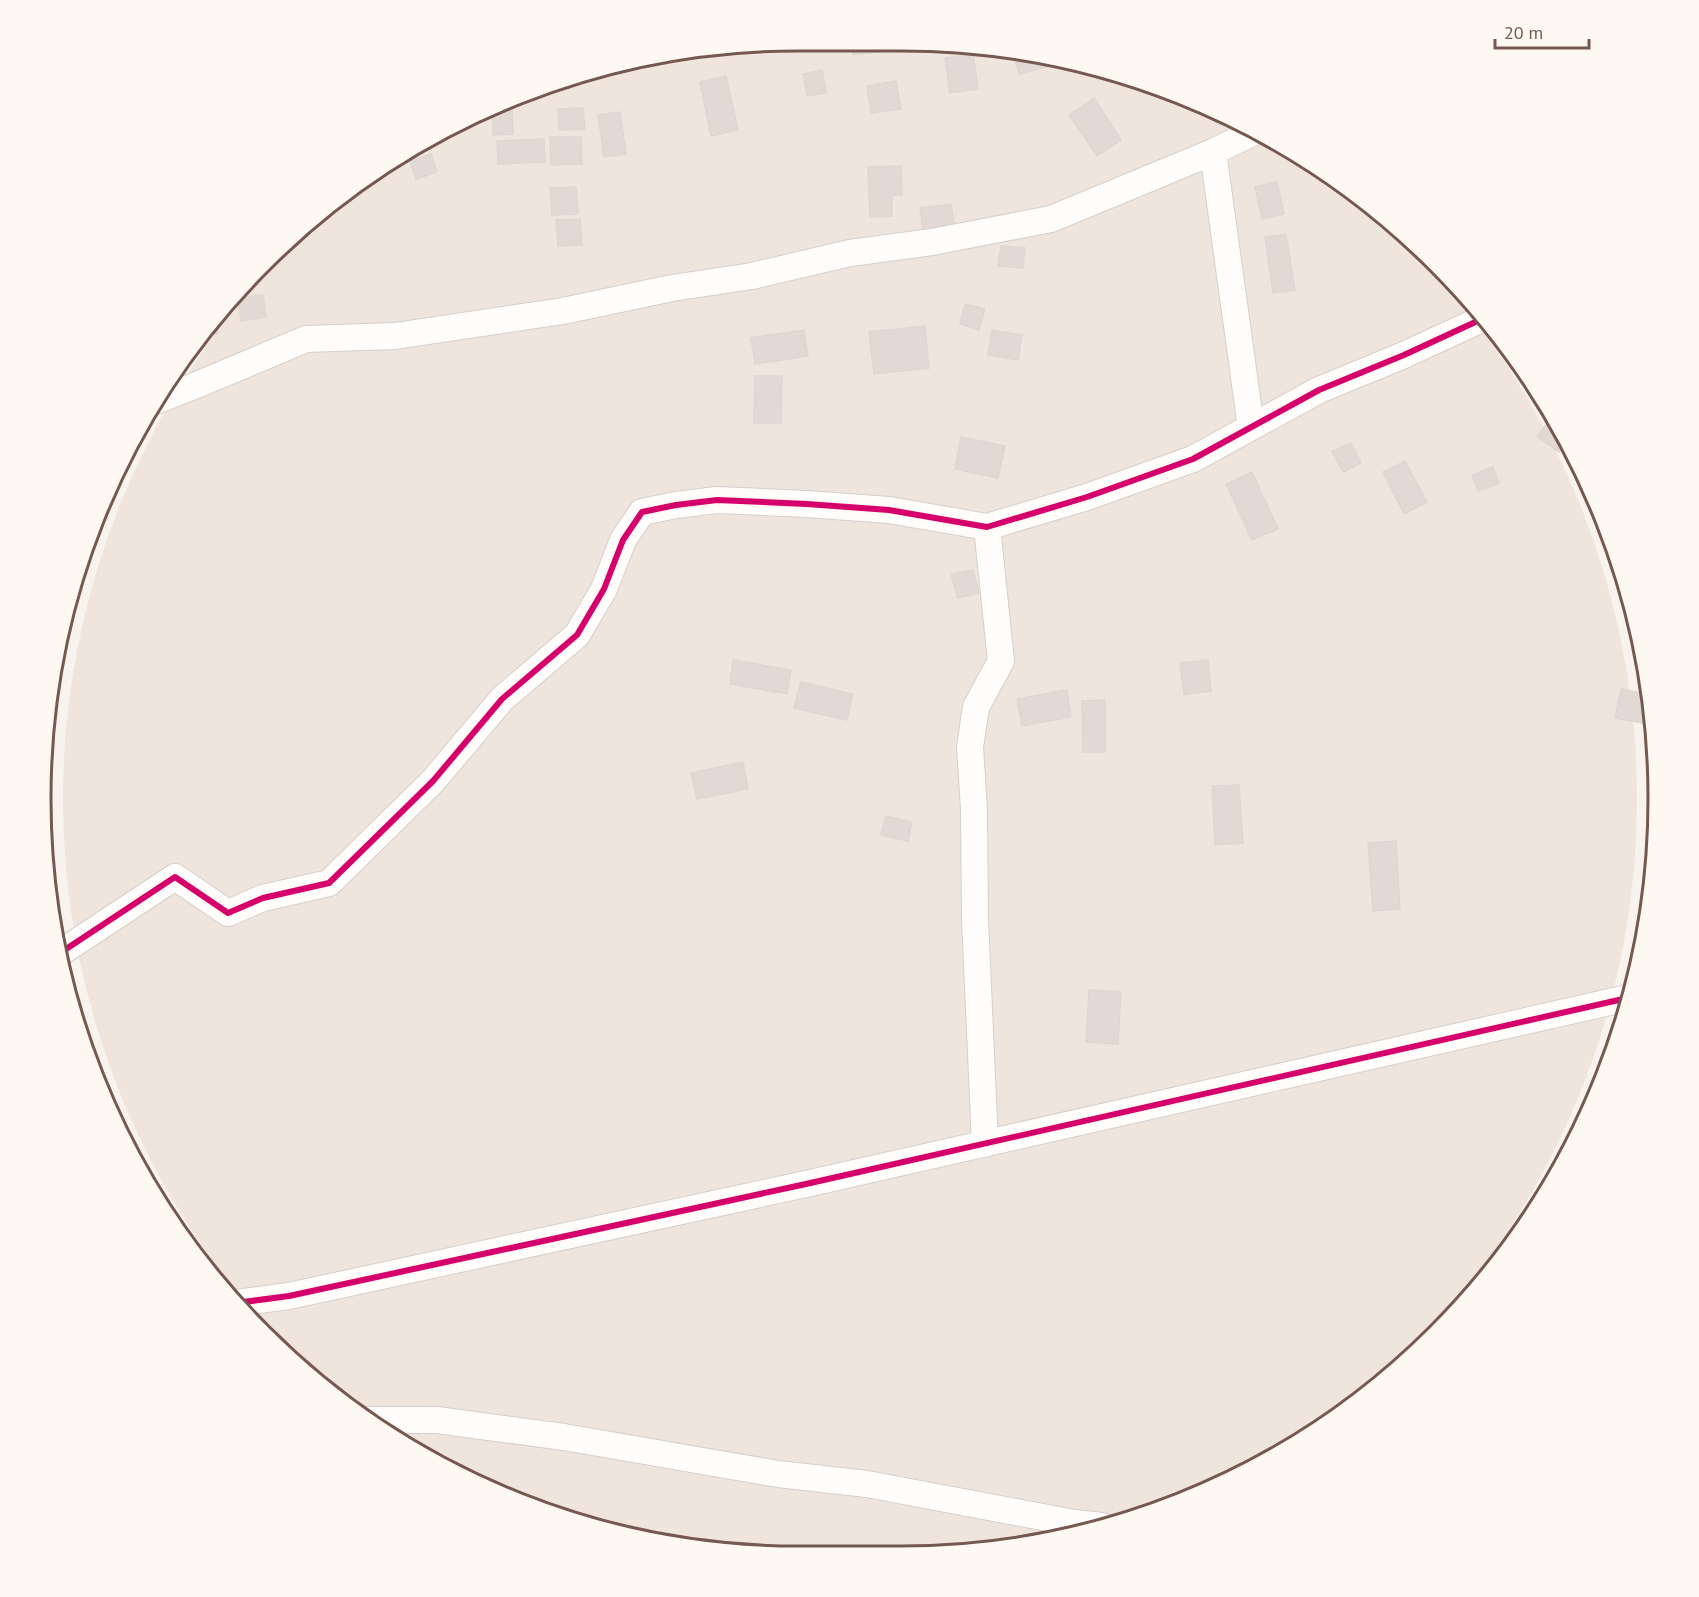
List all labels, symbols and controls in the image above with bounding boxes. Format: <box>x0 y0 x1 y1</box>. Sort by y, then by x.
scale bar <box>1495 12 1590 50</box>
text: 20 m <box>1504 21 1543 44</box>

